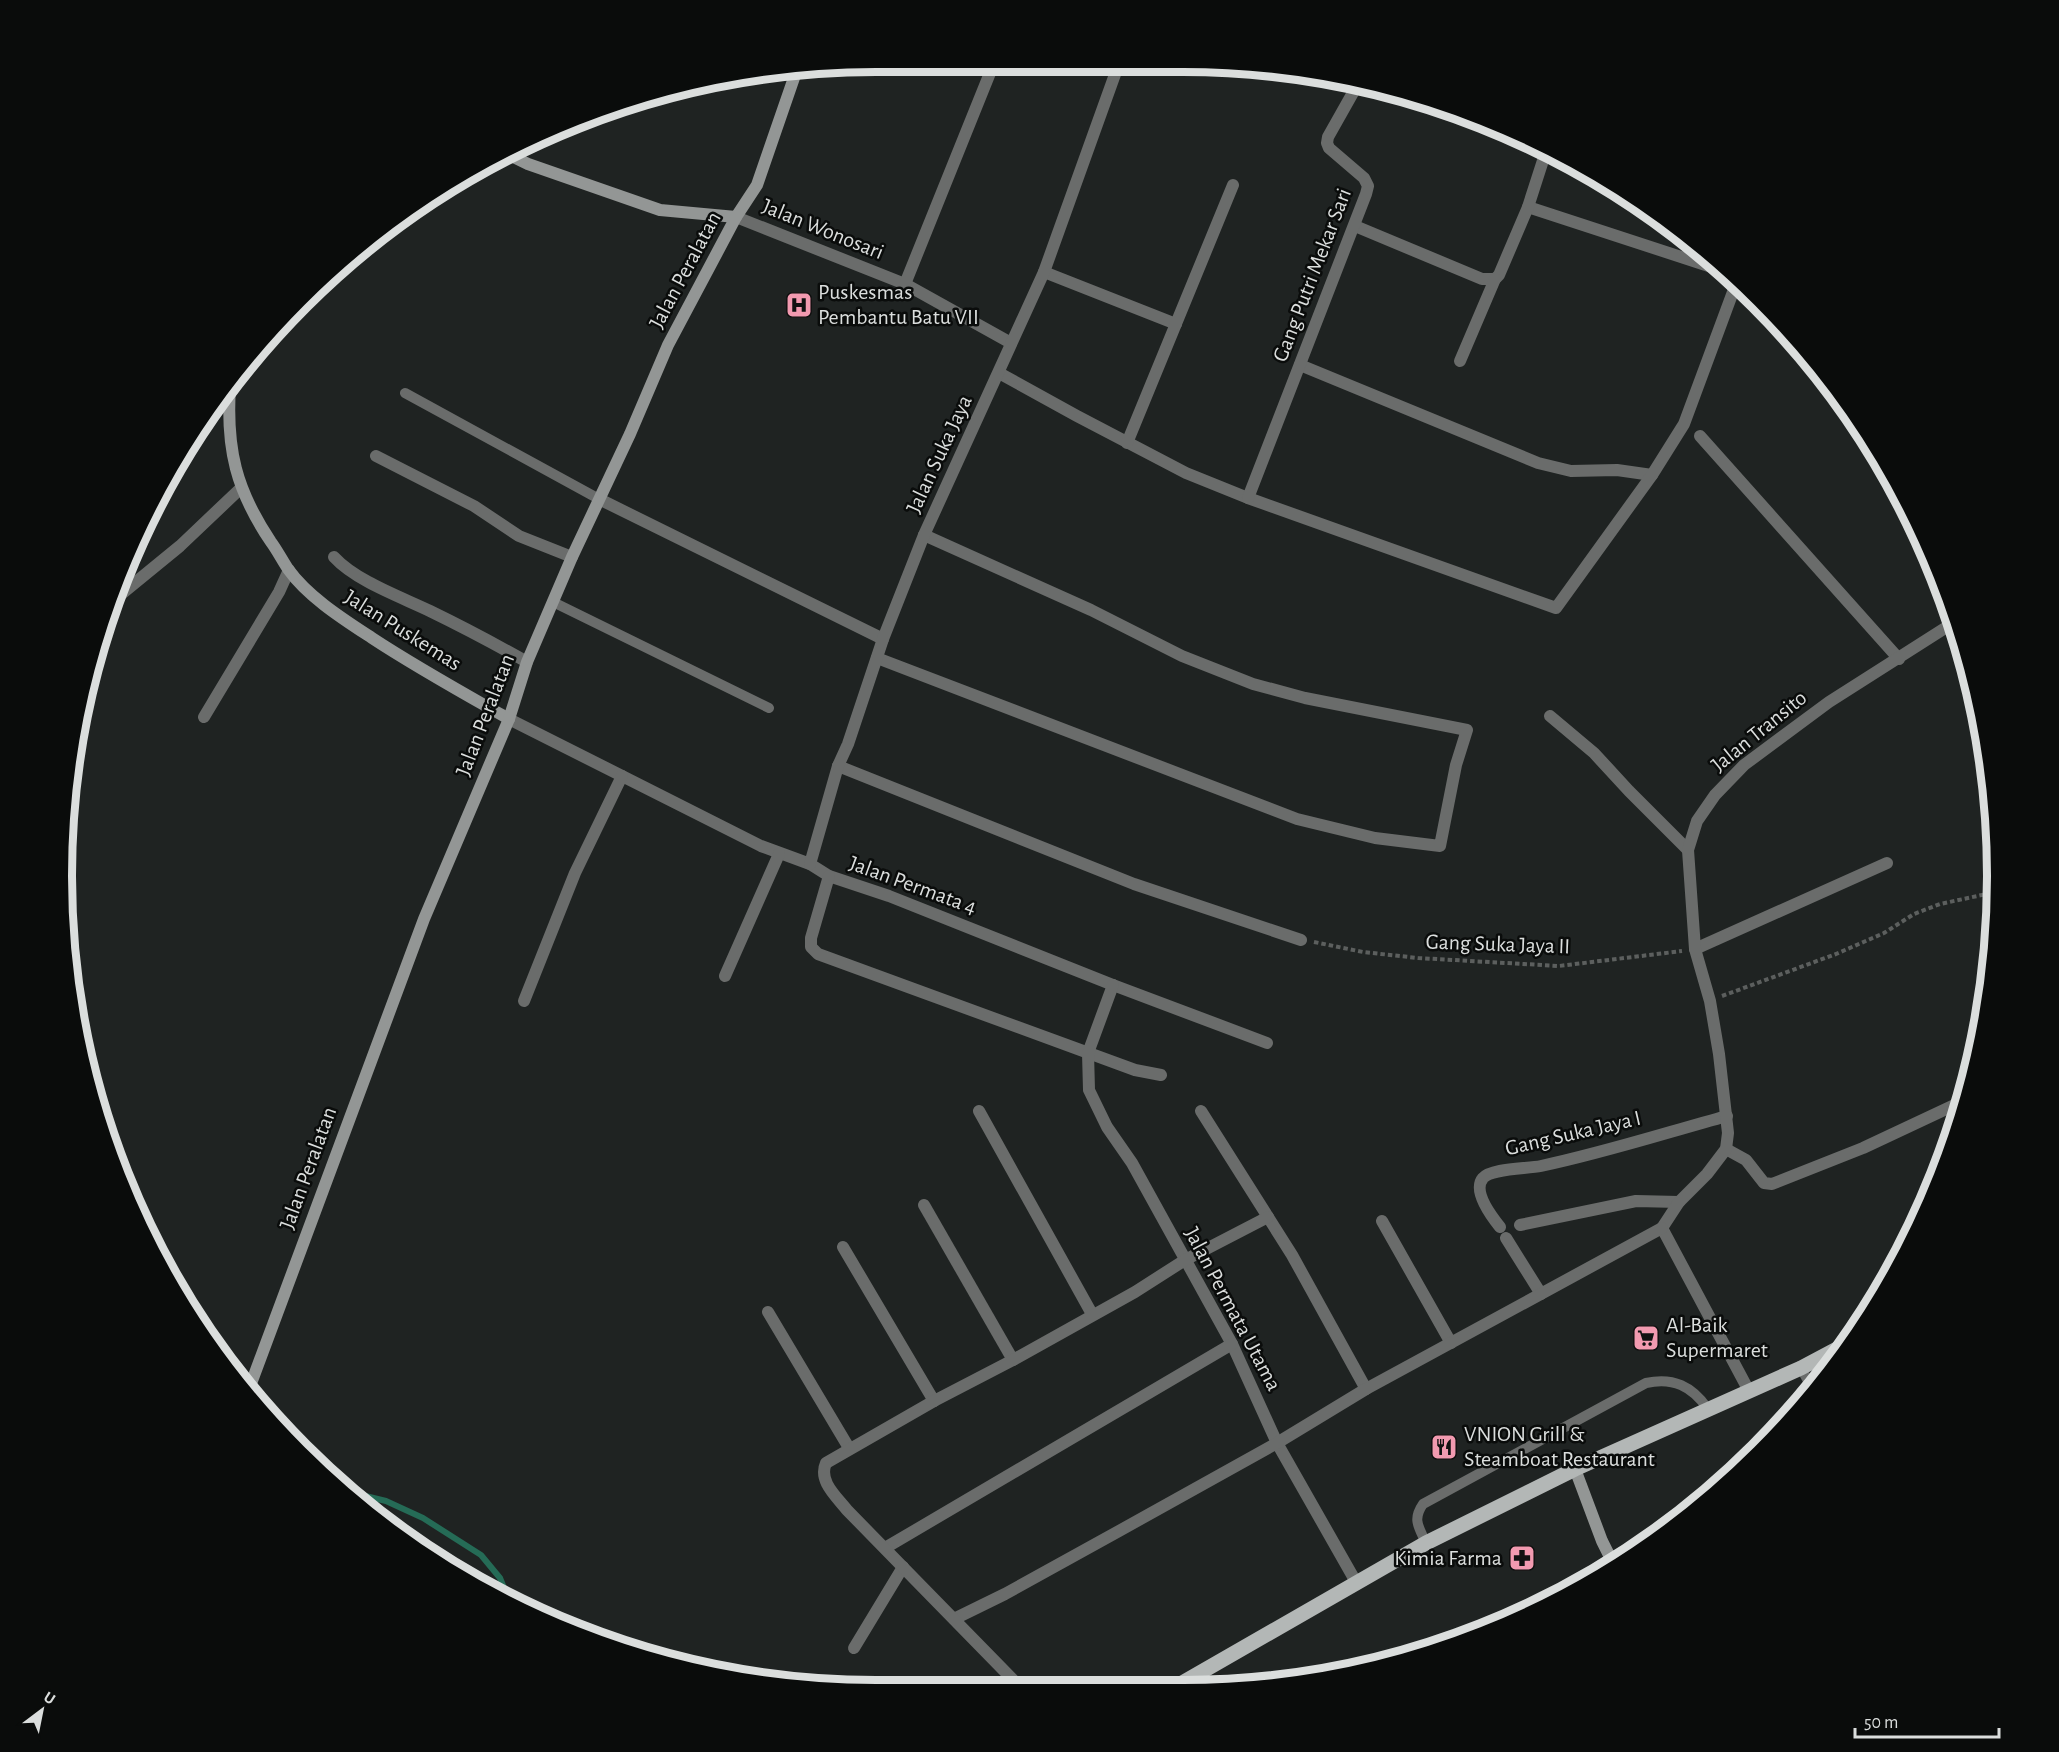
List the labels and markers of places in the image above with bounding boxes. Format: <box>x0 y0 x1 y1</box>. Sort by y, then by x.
place label: Puskesmas Pembantu Batu VII <box>818 281 979 328</box>
hospital icon: Puskesmas Pembantu Batu VII <box>784 290 814 320</box>
place label: Al-Baik Supermaret <box>1666 1314 1768 1361</box>
supermarket icon: Al-Baik Supermaret <box>1631 1323 1661 1353</box>
place label: VNION Grill & Steamboat Restaurant <box>1464 1423 1655 1470</box>
restaurant icon: VNION Grill & Steamboat Restaurant <box>1429 1432 1459 1462</box>
pharmacy icon: Kimia Farma <box>1507 1543 1537 1573</box>
place label: Kimia Farma <box>1394 1547 1502 1569</box>

